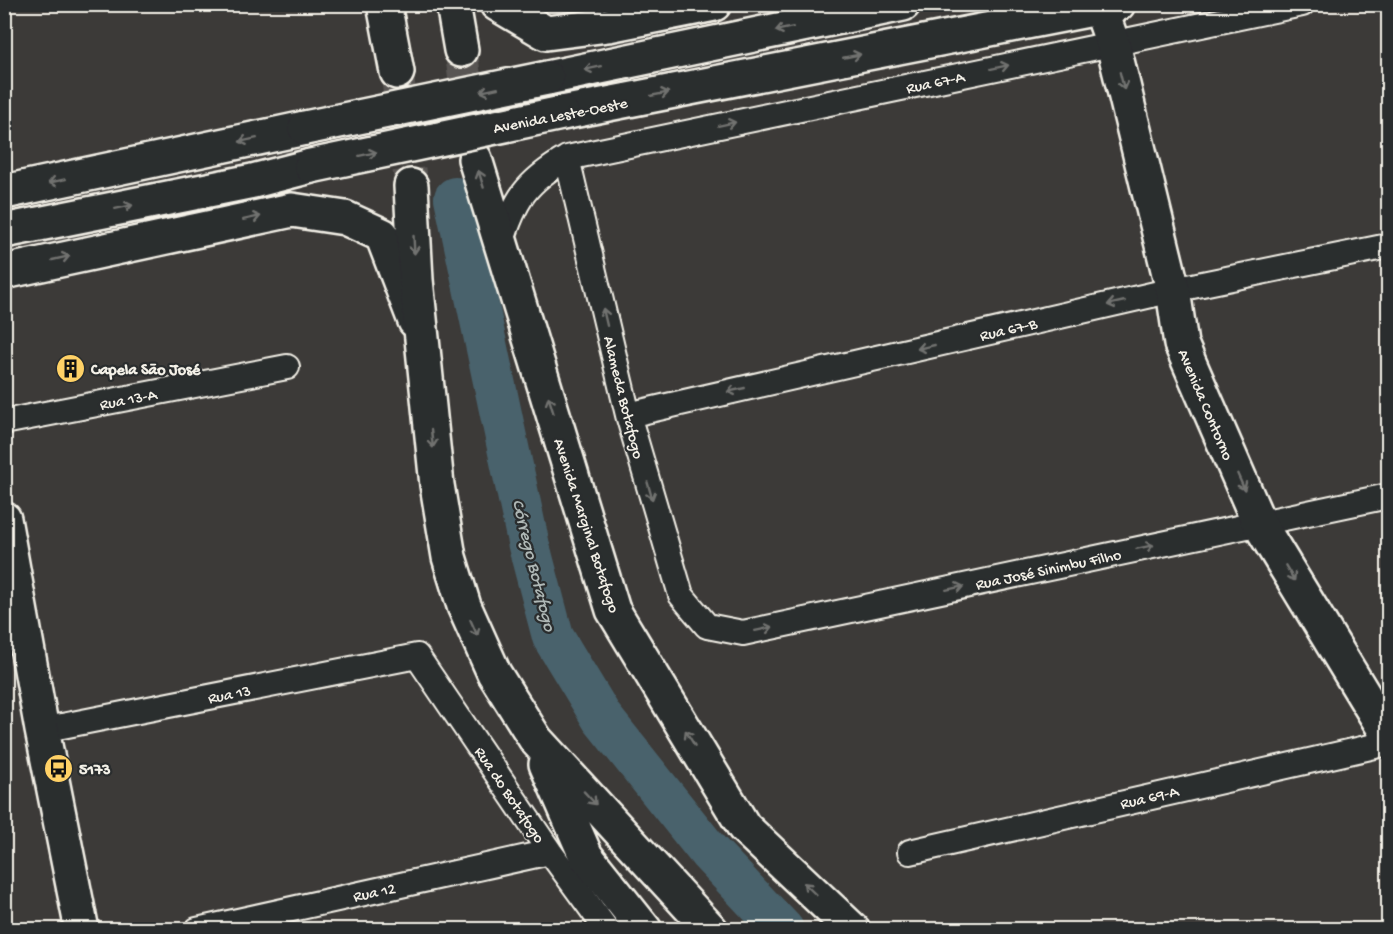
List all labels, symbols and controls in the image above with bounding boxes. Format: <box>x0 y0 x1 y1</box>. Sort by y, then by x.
one-way arrow <box>775 24 794 35</box>
one-way arrow <box>841 50 861 61</box>
one-way arrow <box>990 61 1010 72</box>
one-way arrow <box>584 63 603 75</box>
street label: Rua 67-A <box>905 69 968 100</box>
one-way arrow <box>1116 71 1128 90</box>
one-way arrow <box>480 85 500 96</box>
one-way arrow <box>650 88 670 99</box>
street label: Avenida Leste-Oeste <box>492 95 630 140</box>
one-way arrow <box>718 118 737 130</box>
one-way arrow <box>239 135 258 146</box>
one-way arrow <box>358 148 377 159</box>
one-way arrow <box>475 170 486 189</box>
one-way arrow <box>48 176 68 187</box>
one-way arrow <box>113 201 133 212</box>
one-way arrow <box>242 212 262 223</box>
one-way arrow <box>409 234 420 254</box>
one-way arrow <box>52 252 71 264</box>
one-way arrow <box>1107 298 1126 309</box>
one-way arrow <box>599 308 610 327</box>
street label: Rua 67-B <box>978 315 1040 347</box>
street label: Alameda Botafogo <box>597 334 646 461</box>
one-way arrow <box>917 341 936 353</box>
street label: Avenida Contorno <box>1172 347 1236 464</box>
building icon: Capela São José <box>54 352 86 384</box>
place label: Capela São José <box>90 362 201 381</box>
one-way arrow <box>727 385 746 397</box>
street label: Rua 13-A <box>98 386 160 416</box>
one-way arrow <box>545 396 556 415</box>
one-way arrow <box>427 429 438 448</box>
street label: Avenida Marginal Botafogo <box>547 436 622 616</box>
one-way arrow <box>1236 473 1248 491</box>
one-way arrow <box>645 481 657 500</box>
water label: Córrego Botafogo <box>506 497 559 634</box>
one-way arrow <box>1136 541 1155 553</box>
street label: Rua José Sinimbu Filho <box>974 547 1123 596</box>
one-way arrow <box>1284 564 1296 581</box>
one-way arrow <box>944 582 964 593</box>
one-way arrow <box>469 619 480 637</box>
one-way arrow <box>754 623 773 634</box>
street label: Rua 13 <box>207 683 253 710</box>
one-way arrow <box>684 730 696 747</box>
street label: Rua do Botafogo <box>469 744 547 848</box>
bus stop icon: 5173 <box>42 752 74 784</box>
place label: 5173 <box>79 762 111 781</box>
street label: Rua 69-A <box>1119 783 1182 815</box>
one-way arrow <box>583 791 597 806</box>
street label: Rua 12 <box>352 881 398 908</box>
one-way arrow <box>803 882 818 896</box>

